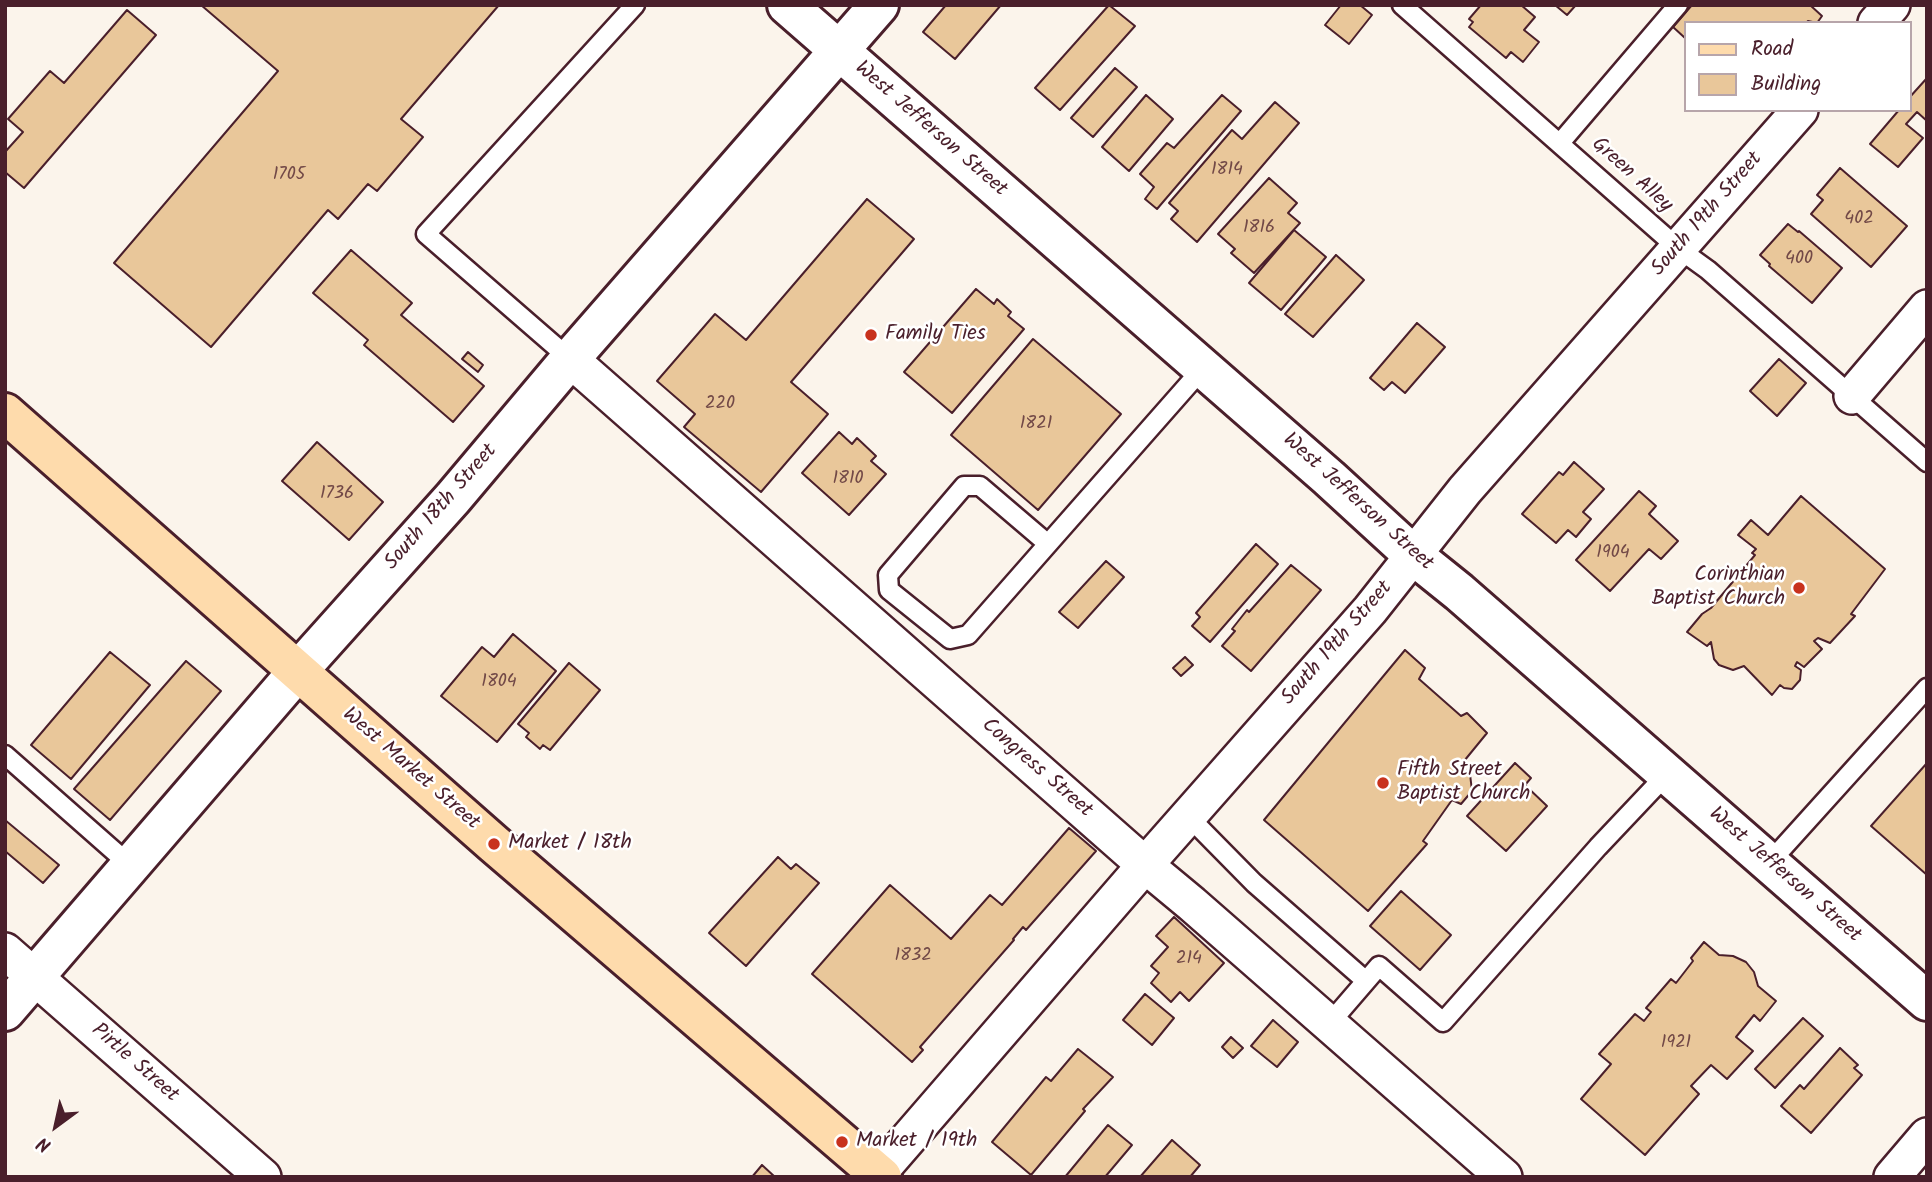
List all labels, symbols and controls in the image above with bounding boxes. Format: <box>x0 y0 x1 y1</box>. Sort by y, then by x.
legend <box>1684 21 1911 112</box>
text: Road <box>1751 33 1793 66</box>
street label: West Jefferson Street <box>848 57 1012 203</box>
text: Building <box>1751 68 1821 101</box>
street label: Green Alley <box>1585 133 1677 219</box>
street label: South 19th Street <box>1647 148 1769 282</box>
house number: 1814 <box>1211 160 1243 182</box>
house number: 1705 <box>273 165 305 187</box>
house number: 402 <box>1844 209 1874 231</box>
house number: 1816 <box>1243 218 1275 240</box>
house number: 400 <box>1785 249 1813 271</box>
place label: Family Ties <box>885 322 986 348</box>
marker: Family Ties <box>863 327 879 343</box>
house number: 220 <box>705 394 735 416</box>
house number: 1821 <box>1020 414 1052 436</box>
street label: West Jefferson Street <box>1276 429 1438 577</box>
street label: South 18th Street <box>380 440 504 576</box>
house number: 1810 <box>832 469 864 491</box>
house number: 1736 <box>320 484 354 506</box>
house number: 1904 <box>1596 543 1630 565</box>
place label: Corinthian Baptist Church <box>1652 563 1785 613</box>
street label: South 19th Street <box>1277 577 1399 711</box>
marker: Corinthian Baptist Church <box>1791 580 1807 596</box>
house number: 1804 <box>481 672 517 694</box>
street label: West Market Street <box>336 703 484 837</box>
street label: Congress Street <box>975 714 1097 824</box>
place label: Fifth Street Baptist Church <box>1397 758 1530 808</box>
marker: Fifth Street Baptist Church <box>1375 775 1391 791</box>
street label: West Jefferson Street <box>1702 803 1866 949</box>
place label: Market / 18th <box>508 831 632 857</box>
marker: Market / 18th <box>486 836 502 852</box>
house number: 1832 <box>894 946 932 968</box>
house number: 214 <box>1176 949 1202 971</box>
street label: Pirtle Street <box>85 1019 183 1109</box>
house number: 1921 <box>1661 1033 1691 1055</box>
north arrow <box>21 1091 91 1161</box>
text: N <box>31 1128 58 1159</box>
place label: Market / 19th <box>856 1129 977 1155</box>
marker: Market / 19th <box>834 1134 850 1150</box>

